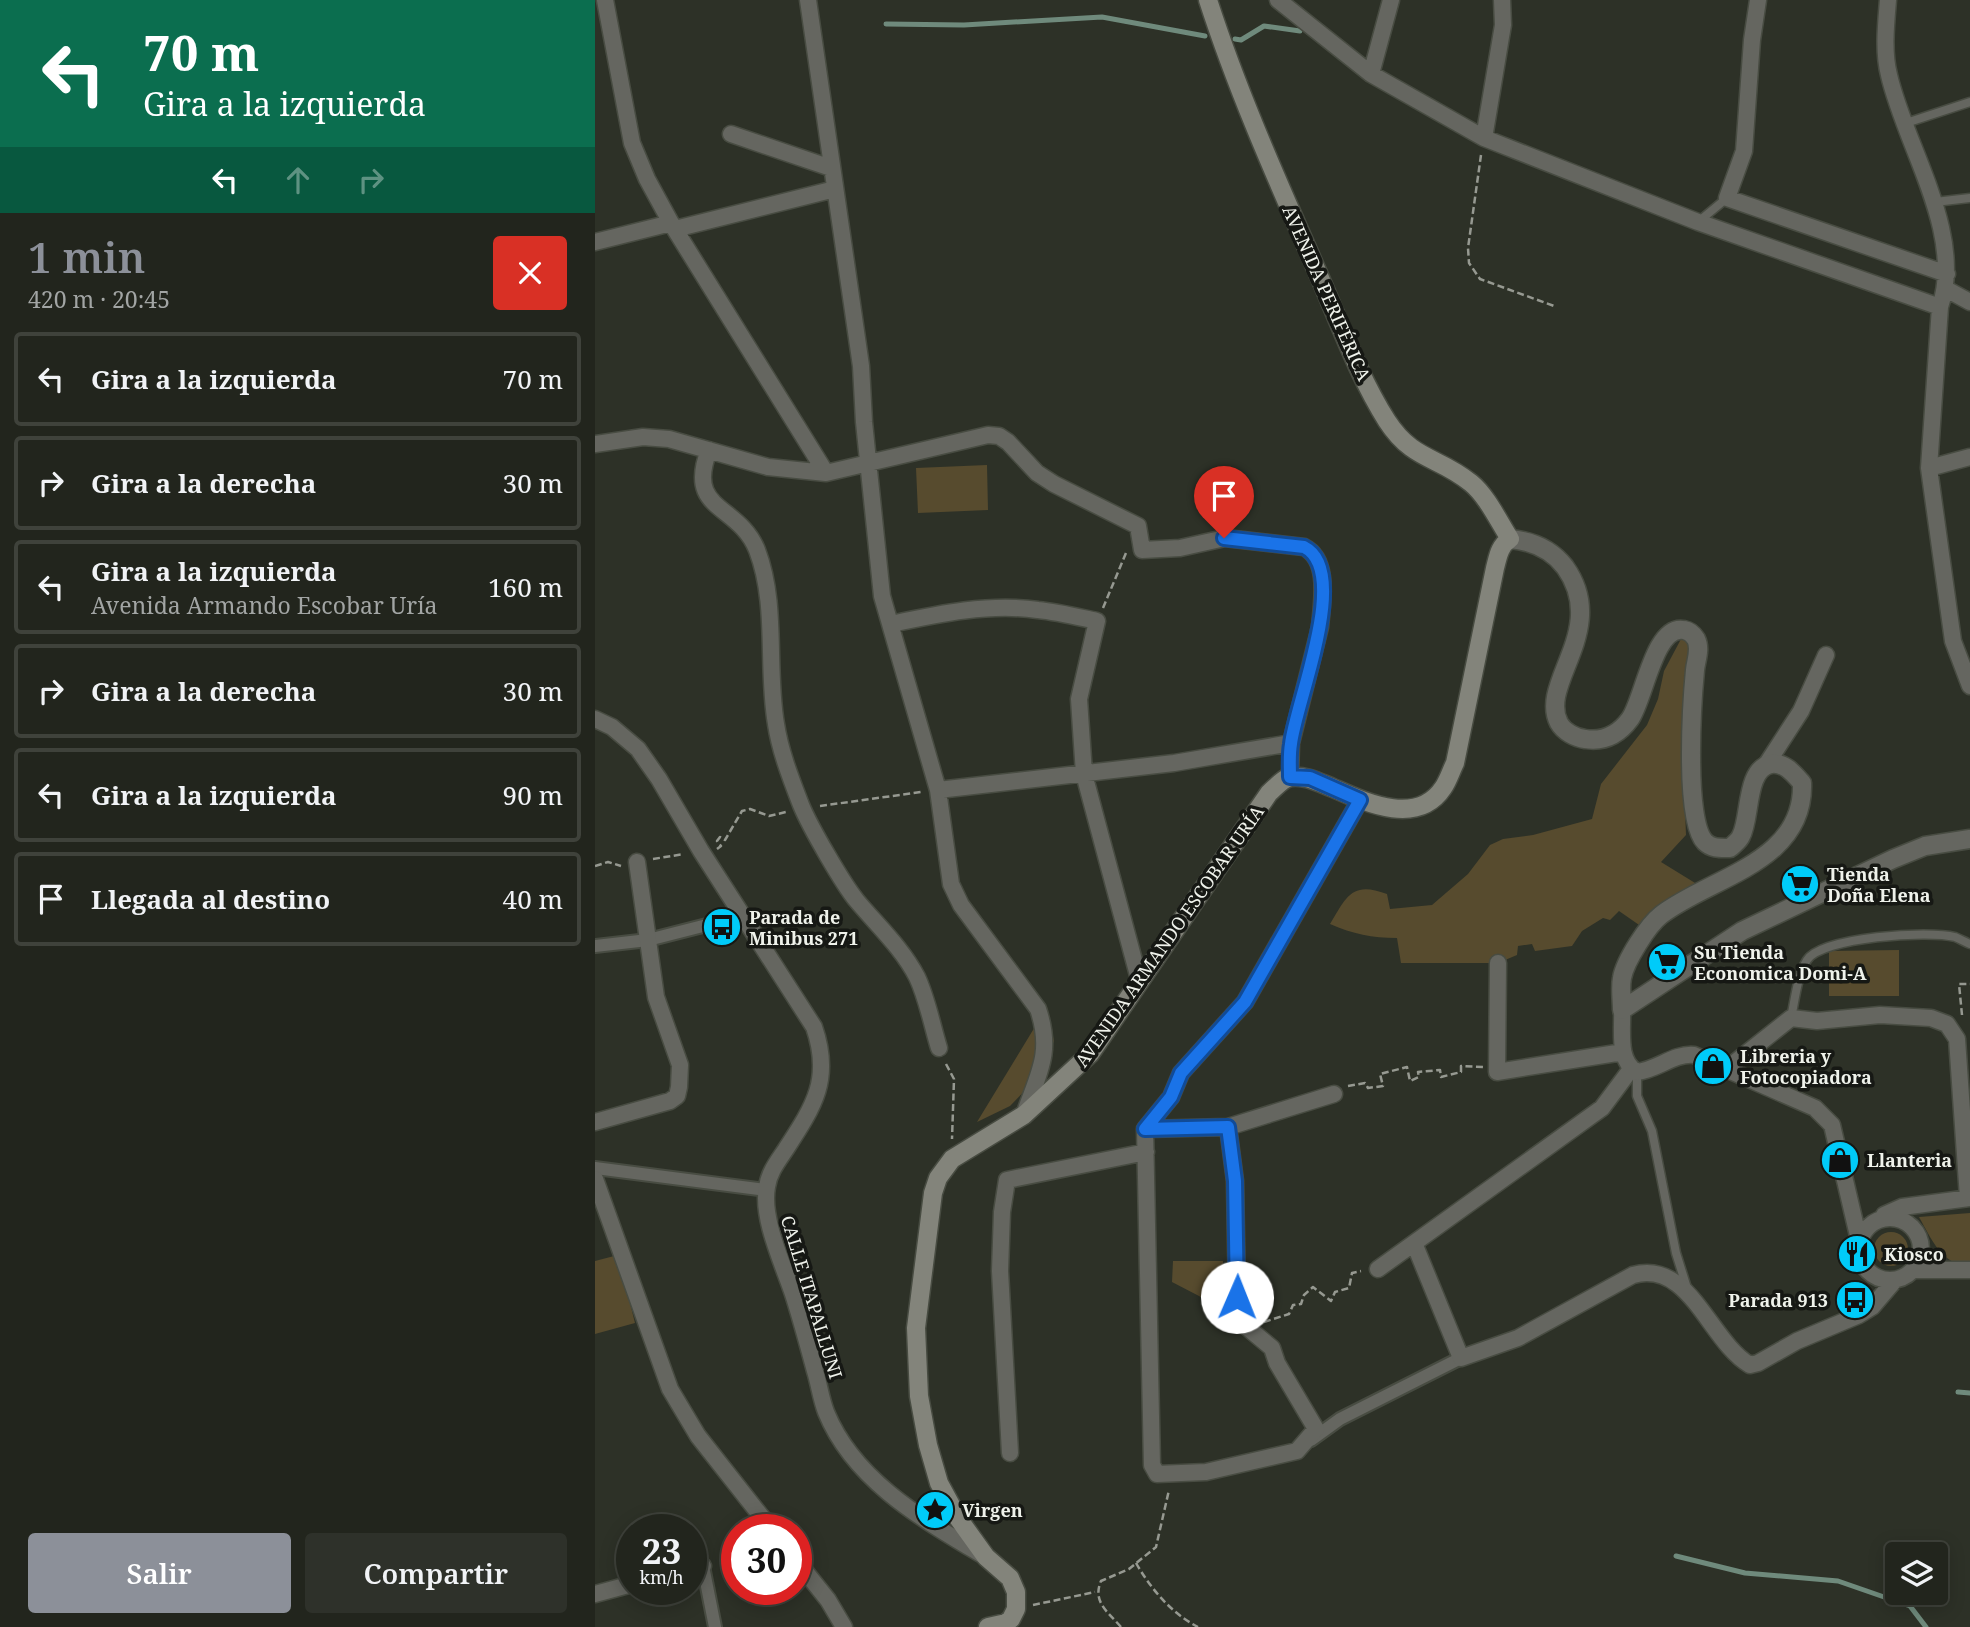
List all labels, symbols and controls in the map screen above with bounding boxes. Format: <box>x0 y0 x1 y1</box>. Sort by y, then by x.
text: 70 m <box>143 19 259 85</box>
icon: left <box>28 28 119 119</box>
text: Gira a la izquierda <box>143 82 426 125</box>
icon: left <box>206 161 244 199</box>
icon: ahead <box>279 161 317 199</box>
icon: right <box>352 161 390 199</box>
street label: AVENIDA PERIFÉRICA <box>1277 202 1377 385</box>
text: 1 min <box>28 228 145 285</box>
button: close <box>493 236 567 310</box>
text: 420 m · 20:45 <box>28 283 170 315</box>
icon: left <box>32 360 70 398</box>
text: Gira a la izquierda <box>91 361 337 397</box>
text: 70 m <box>503 361 563 397</box>
icon: right <box>32 464 70 502</box>
text: Gira a la derecha <box>91 465 316 501</box>
text: 30 m <box>503 465 563 501</box>
pin <box>1194 466 1254 538</box>
icon: arrive <box>1205 477 1243 515</box>
text: Gira a la izquierda <box>91 553 337 589</box>
icon: left <box>32 568 70 606</box>
text: 160 m <box>488 569 563 605</box>
text: Avenida Armando Escobar Uría <box>91 589 437 621</box>
icon: right <box>32 672 70 710</box>
text: Gira a la derecha <box>91 673 316 709</box>
text: 30 m <box>503 673 563 709</box>
icon: left <box>32 776 70 814</box>
text: Gira a la izquierda <box>91 777 337 813</box>
text: 90 m <box>503 777 563 813</box>
street label: AVENIDA ARMANDO ESCOBAR URÍA <box>1069 800 1269 1071</box>
place label: Tienda Doña Elena <box>1827 862 1931 907</box>
supermarket icon: Tienda Doña Elena <box>1779 863 1821 905</box>
icon: arrive <box>32 880 70 918</box>
text: Llegada al destino <box>91 881 330 917</box>
text: 40 m <box>503 881 563 917</box>
place label: Parada de Minibus 271 <box>749 905 858 950</box>
bus stop icon: Parada de Minibus 271 <box>701 906 743 948</box>
place label: Su Tienda Economica Domi-A <box>1694 940 1867 985</box>
supermarket icon: Su Tienda Economica Domi-A <box>1646 941 1688 983</box>
place label: Libreria y Fotocopiadora <box>1740 1044 1872 1089</box>
shop icon: Libreria y Fotocopiadora <box>1692 1045 1734 1087</box>
shop icon: Llanteria <box>1819 1139 1861 1181</box>
place label: Llanteria <box>1867 1148 1952 1172</box>
street label: CALLE ITAPALLUNI <box>776 1212 848 1382</box>
restaurant icon: Kiosco <box>1836 1233 1878 1275</box>
place label: Kiosco <box>1884 1242 1944 1266</box>
position arrow <box>1200 1260 1274 1334</box>
bus stop icon: Parada 913 <box>1834 1279 1876 1321</box>
place label: Parada 913 <box>1728 1288 1828 1312</box>
place icon: Virgen <box>914 1489 956 1531</box>
place label: Virgen <box>962 1498 1023 1522</box>
speed limit sign: 30 <box>721 1514 812 1605</box>
text: 23 <box>642 1527 681 1574</box>
button: Salir <box>28 1533 291 1613</box>
button: Compartir <box>305 1533 567 1613</box>
map controls <box>1885 1542 1948 1605</box>
button: layers <box>1885 1542 1948 1605</box>
text: km/h <box>639 1565 684 1589</box>

